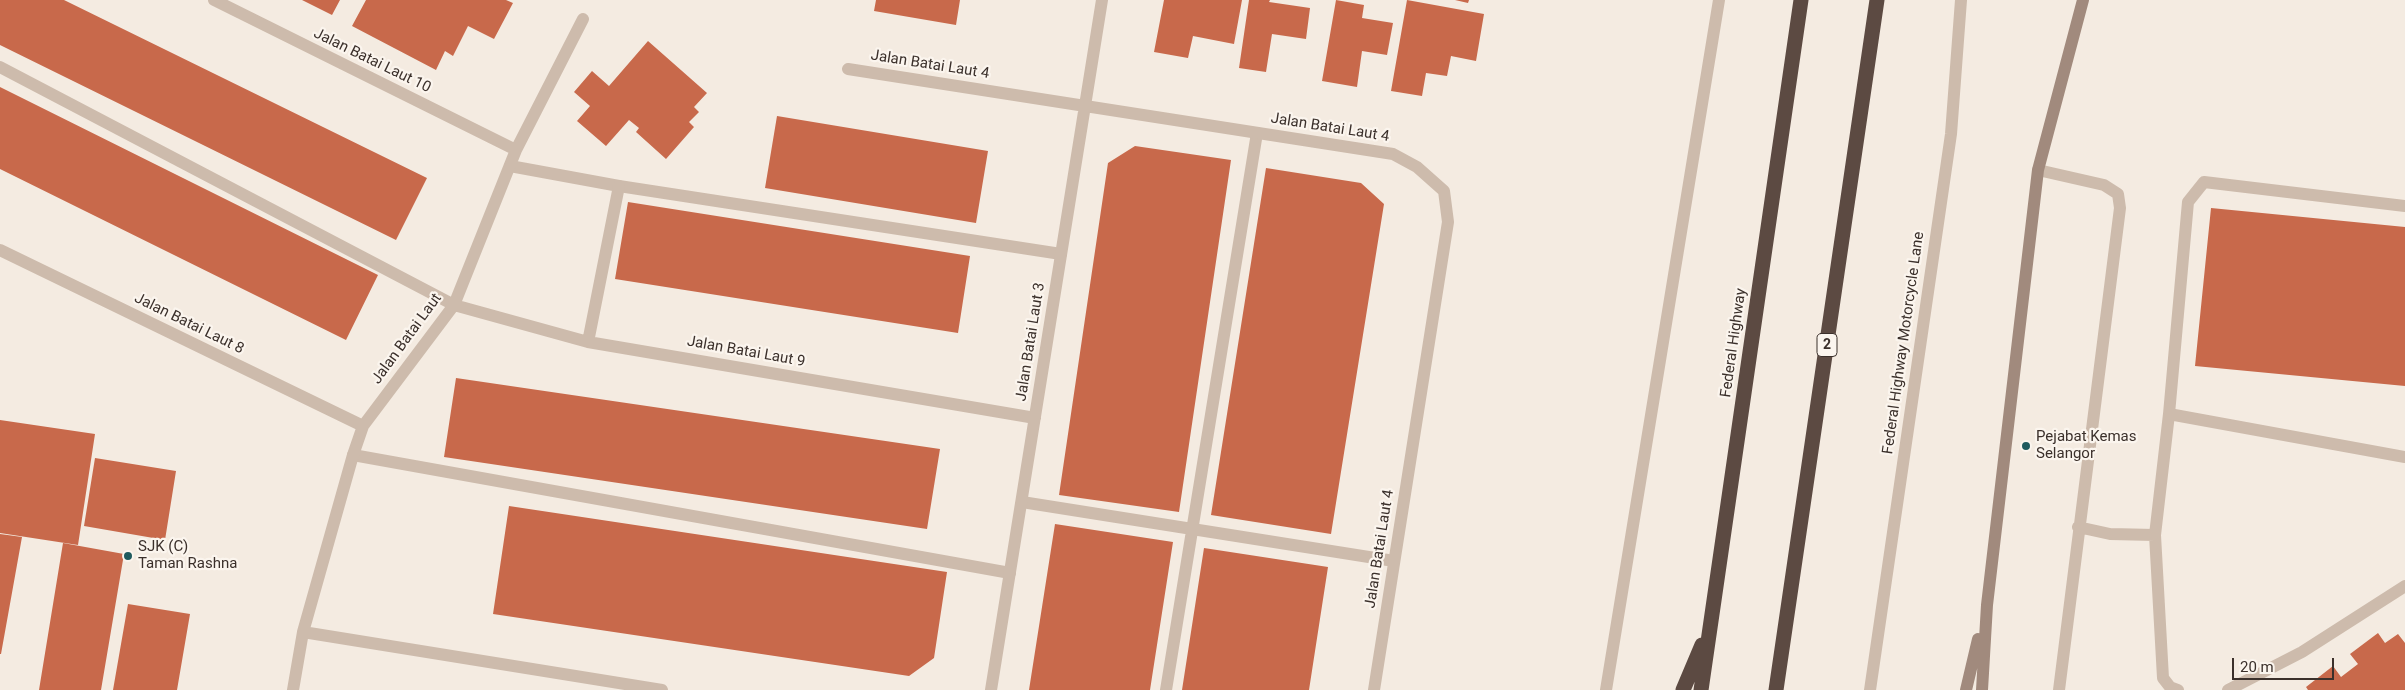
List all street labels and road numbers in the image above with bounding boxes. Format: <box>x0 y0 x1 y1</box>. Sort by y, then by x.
street label: Jalan Batai Laut 10 <box>310 25 434 97</box>
street label: Jalan Batai Laut 4 <box>869 47 991 83</box>
street label: Jalan Batai Laut 4 <box>1269 110 1391 146</box>
street label: Federal Highway Motorcycle Lane <box>1879 231 1929 455</box>
street label: Jalan Batai Laut 3 <box>1013 281 1049 403</box>
street label: Federal Highway <box>1717 287 1751 399</box>
street label: Jalan Batai Laut 8 <box>131 290 247 358</box>
street label: Jalan Batai Laut <box>368 290 446 388</box>
street label: Jalan Batai Laut 9 <box>685 333 807 371</box>
road number: 2 <box>1817 334 1837 356</box>
street label: Jalan Batai Laut 4 <box>1362 488 1398 610</box>

